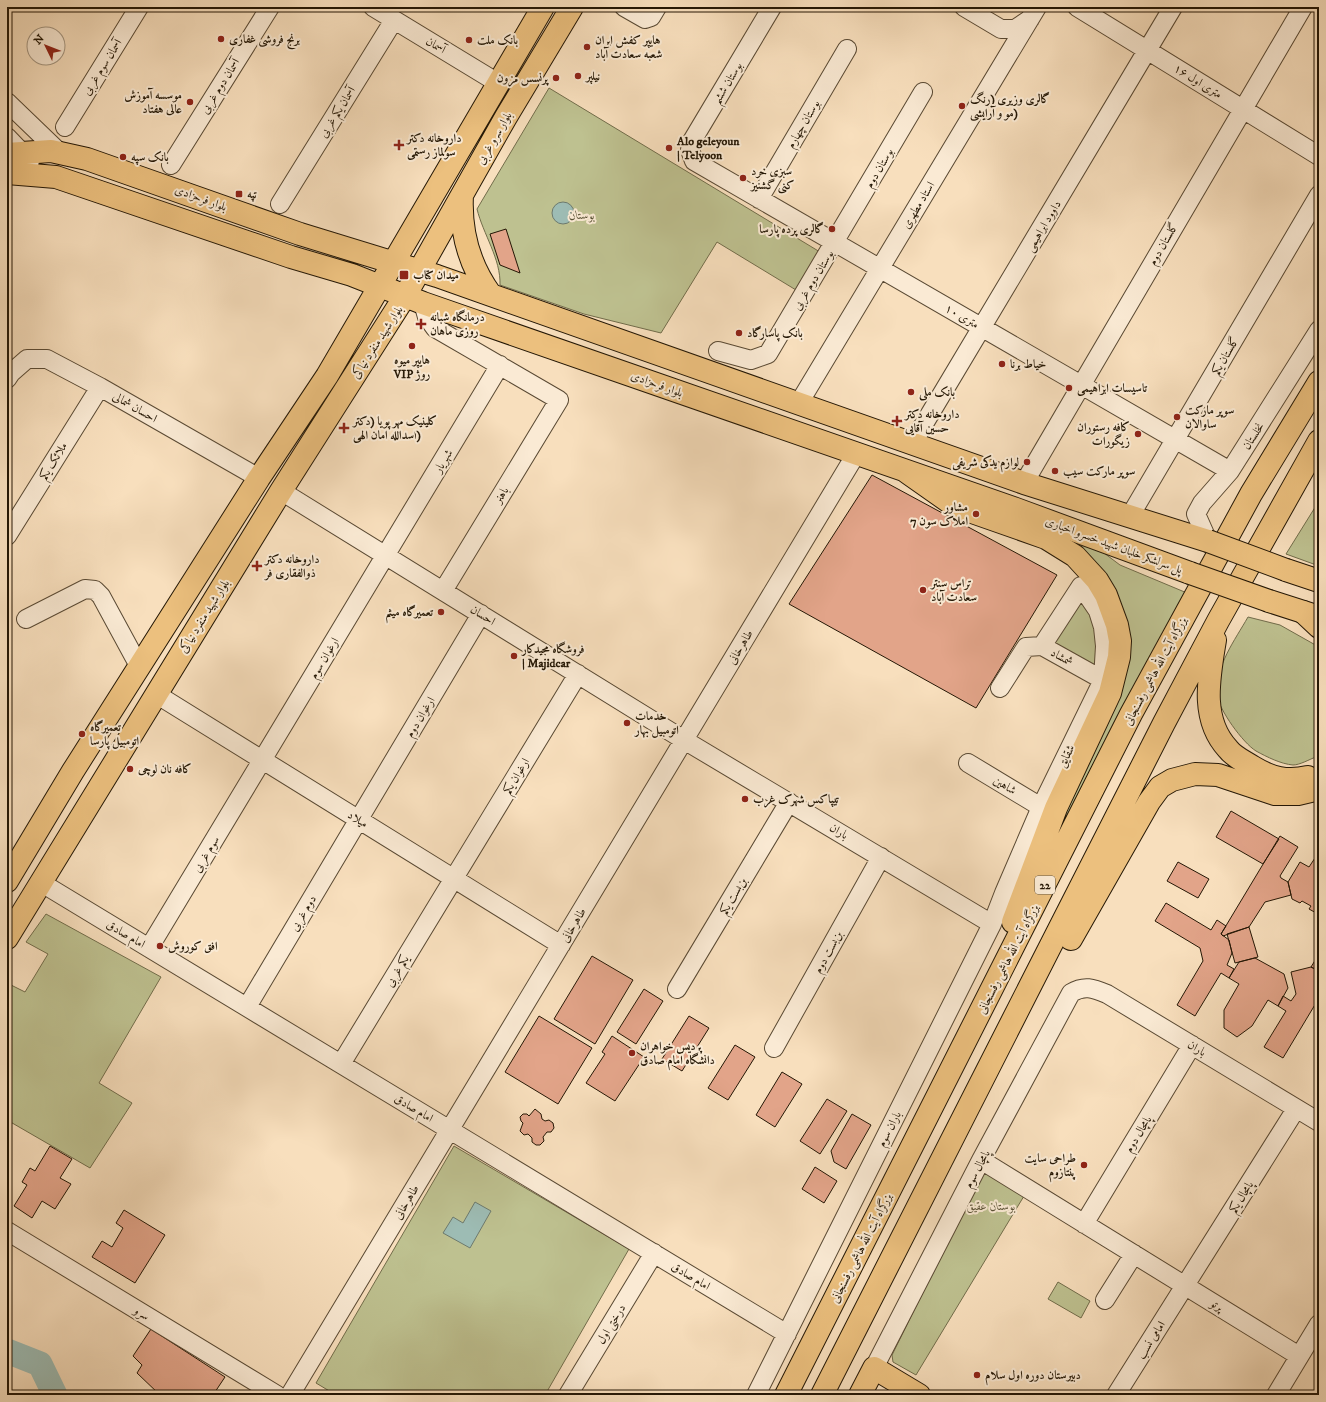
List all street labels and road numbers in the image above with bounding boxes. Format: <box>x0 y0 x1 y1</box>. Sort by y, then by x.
street label: آسمان <box>423 33 450 58</box>
street label: آسمان سوم غربی <box>78 35 129 100</box>
street label: آسمان دوم غربی <box>197 54 247 118</box>
street label: بوستان ششم <box>709 59 749 109</box>
street label: ۱۶ متری اول <box>1171 61 1225 102</box>
street label: آسمان یکم غربی <box>315 82 362 142</box>
street label: بوستان چهارم <box>783 97 826 153</box>
street label: بلوار سرو غربی <box>473 109 516 168</box>
street label: بوستان دوم <box>862 145 900 193</box>
street label: استاد مطهری <box>899 179 939 232</box>
street label: بلوار فرحزادی <box>173 182 229 215</box>
street label: داوود ابراهیمی <box>1022 198 1066 255</box>
street label: گلستان دوم <box>1144 220 1184 270</box>
street label: بوستان دوم غربی <box>790 247 840 315</box>
street label: ۱۰ متری <box>942 301 982 332</box>
street label: بلوار شهید منفرد نیاکی <box>347 302 407 382</box>
street label: گلستان یکم <box>1208 334 1245 380</box>
street label: بلوار فرحزادی <box>629 368 685 401</box>
street label: احسان شمالی <box>110 389 160 426</box>
street label: نخلستان <box>1239 420 1268 453</box>
street label: ملائک یکم <box>36 439 73 485</box>
street label: شهریار <box>430 447 456 477</box>
street label: باهنر <box>490 484 512 508</box>
street label: پل سرلشکر خلبان شهید خسرو اخباری <box>1043 514 1185 578</box>
street label: بلوار شهید منفرد نیاکی <box>175 576 233 656</box>
street label: احسان <box>467 602 498 629</box>
street label: بزرگراه آیت الله هاشمی رفسنجانی <box>1118 613 1191 729</box>
street label: طاهرخانی <box>724 627 757 667</box>
street label: ارغوان سوم <box>306 634 345 683</box>
street label: شمشاد <box>1048 645 1076 670</box>
street label: ارغوان دوم <box>402 694 441 742</box>
street label: شقایق <box>1055 742 1078 770</box>
street label: ارغوان یکم <box>500 755 536 799</box>
street label: شاهین <box>991 773 1019 798</box>
street label: میلاد <box>345 807 371 831</box>
street label: باران <box>827 820 851 843</box>
street label: سوم غربی <box>190 833 226 877</box>
street label: بن‌بست یکم <box>716 874 753 919</box>
road number: 22 <box>1035 876 1055 894</box>
street label: دوم غربی <box>287 892 323 936</box>
street label: بزرگراه آیت الله هاشمی رفسنجانی <box>972 901 1043 1017</box>
street label: طاهرخانی <box>557 905 590 945</box>
street label: امام صادق <box>102 917 148 955</box>
street label: بن‌بست دوم <box>811 928 849 978</box>
street label: یکم غربی <box>382 952 416 991</box>
street label: باران <box>1185 1037 1209 1060</box>
street label: امام صادق <box>390 1091 436 1129</box>
street label: باران سوم <box>874 1109 907 1151</box>
street label: پامچال دوم <box>1122 1112 1158 1157</box>
street label: پامچال سوم <box>961 1147 997 1192</box>
street label: پامچال یکم <box>1226 1178 1260 1218</box>
street label: طاهرخانی <box>390 1182 423 1222</box>
street label: بزرگراه آیت الله هاشمی رفسنجانی <box>825 1190 896 1306</box>
street label: امام صادق <box>667 1259 713 1297</box>
street label: پرتو <box>1207 1295 1227 1316</box>
street label: سرو <box>129 1302 152 1324</box>
street label: درختی اول <box>594 1302 630 1347</box>
street label: امامی نسب <box>1134 1318 1169 1362</box>

